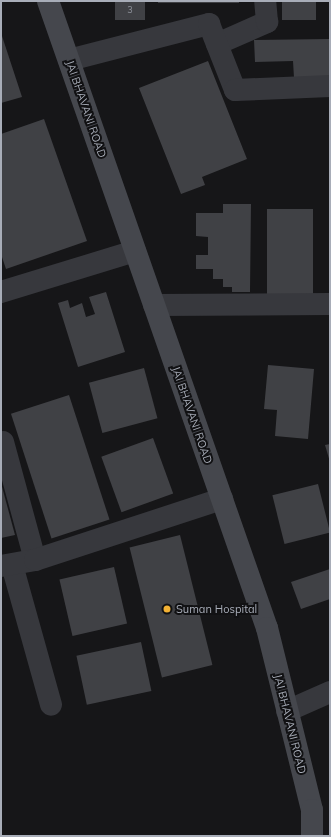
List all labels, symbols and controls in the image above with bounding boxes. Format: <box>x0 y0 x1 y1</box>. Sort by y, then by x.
house number: 3 <box>127 5 133 15</box>
street label: JAI BHAVANI ROAD <box>63 59 109 159</box>
street label: JAI BHAVANI ROAD <box>169 365 215 465</box>
place label: Suman Hospital <box>176 602 257 616</box>
marker: Suman Hospital <box>161 603 173 615</box>
street label: JAI BHAVANI ROAD <box>271 673 309 775</box>

